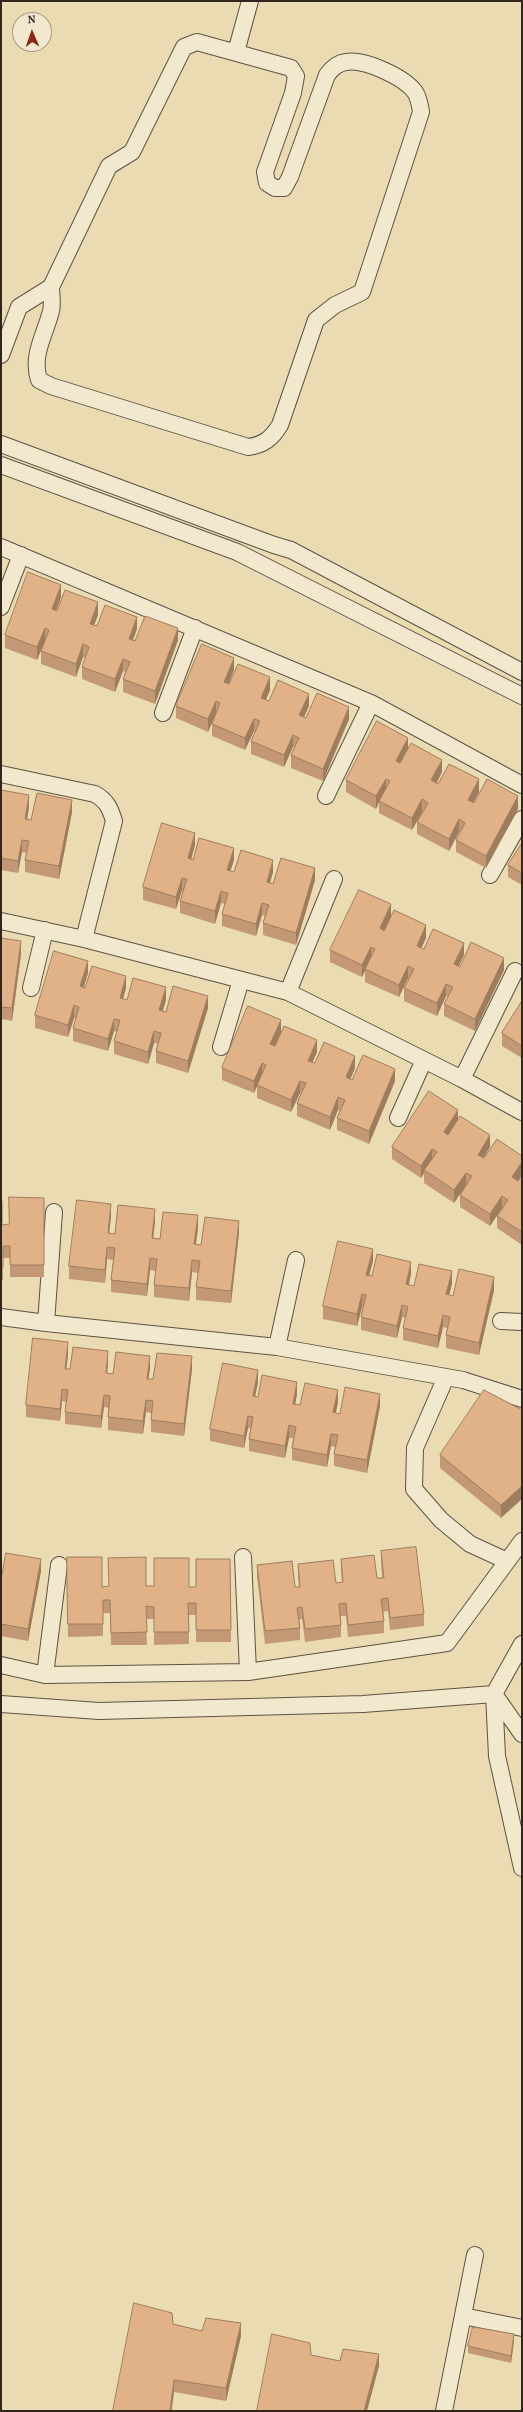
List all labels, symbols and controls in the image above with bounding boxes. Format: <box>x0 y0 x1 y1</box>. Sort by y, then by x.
north arrow <box>12 12 52 52</box>
text: N <box>27 13 36 28</box>

